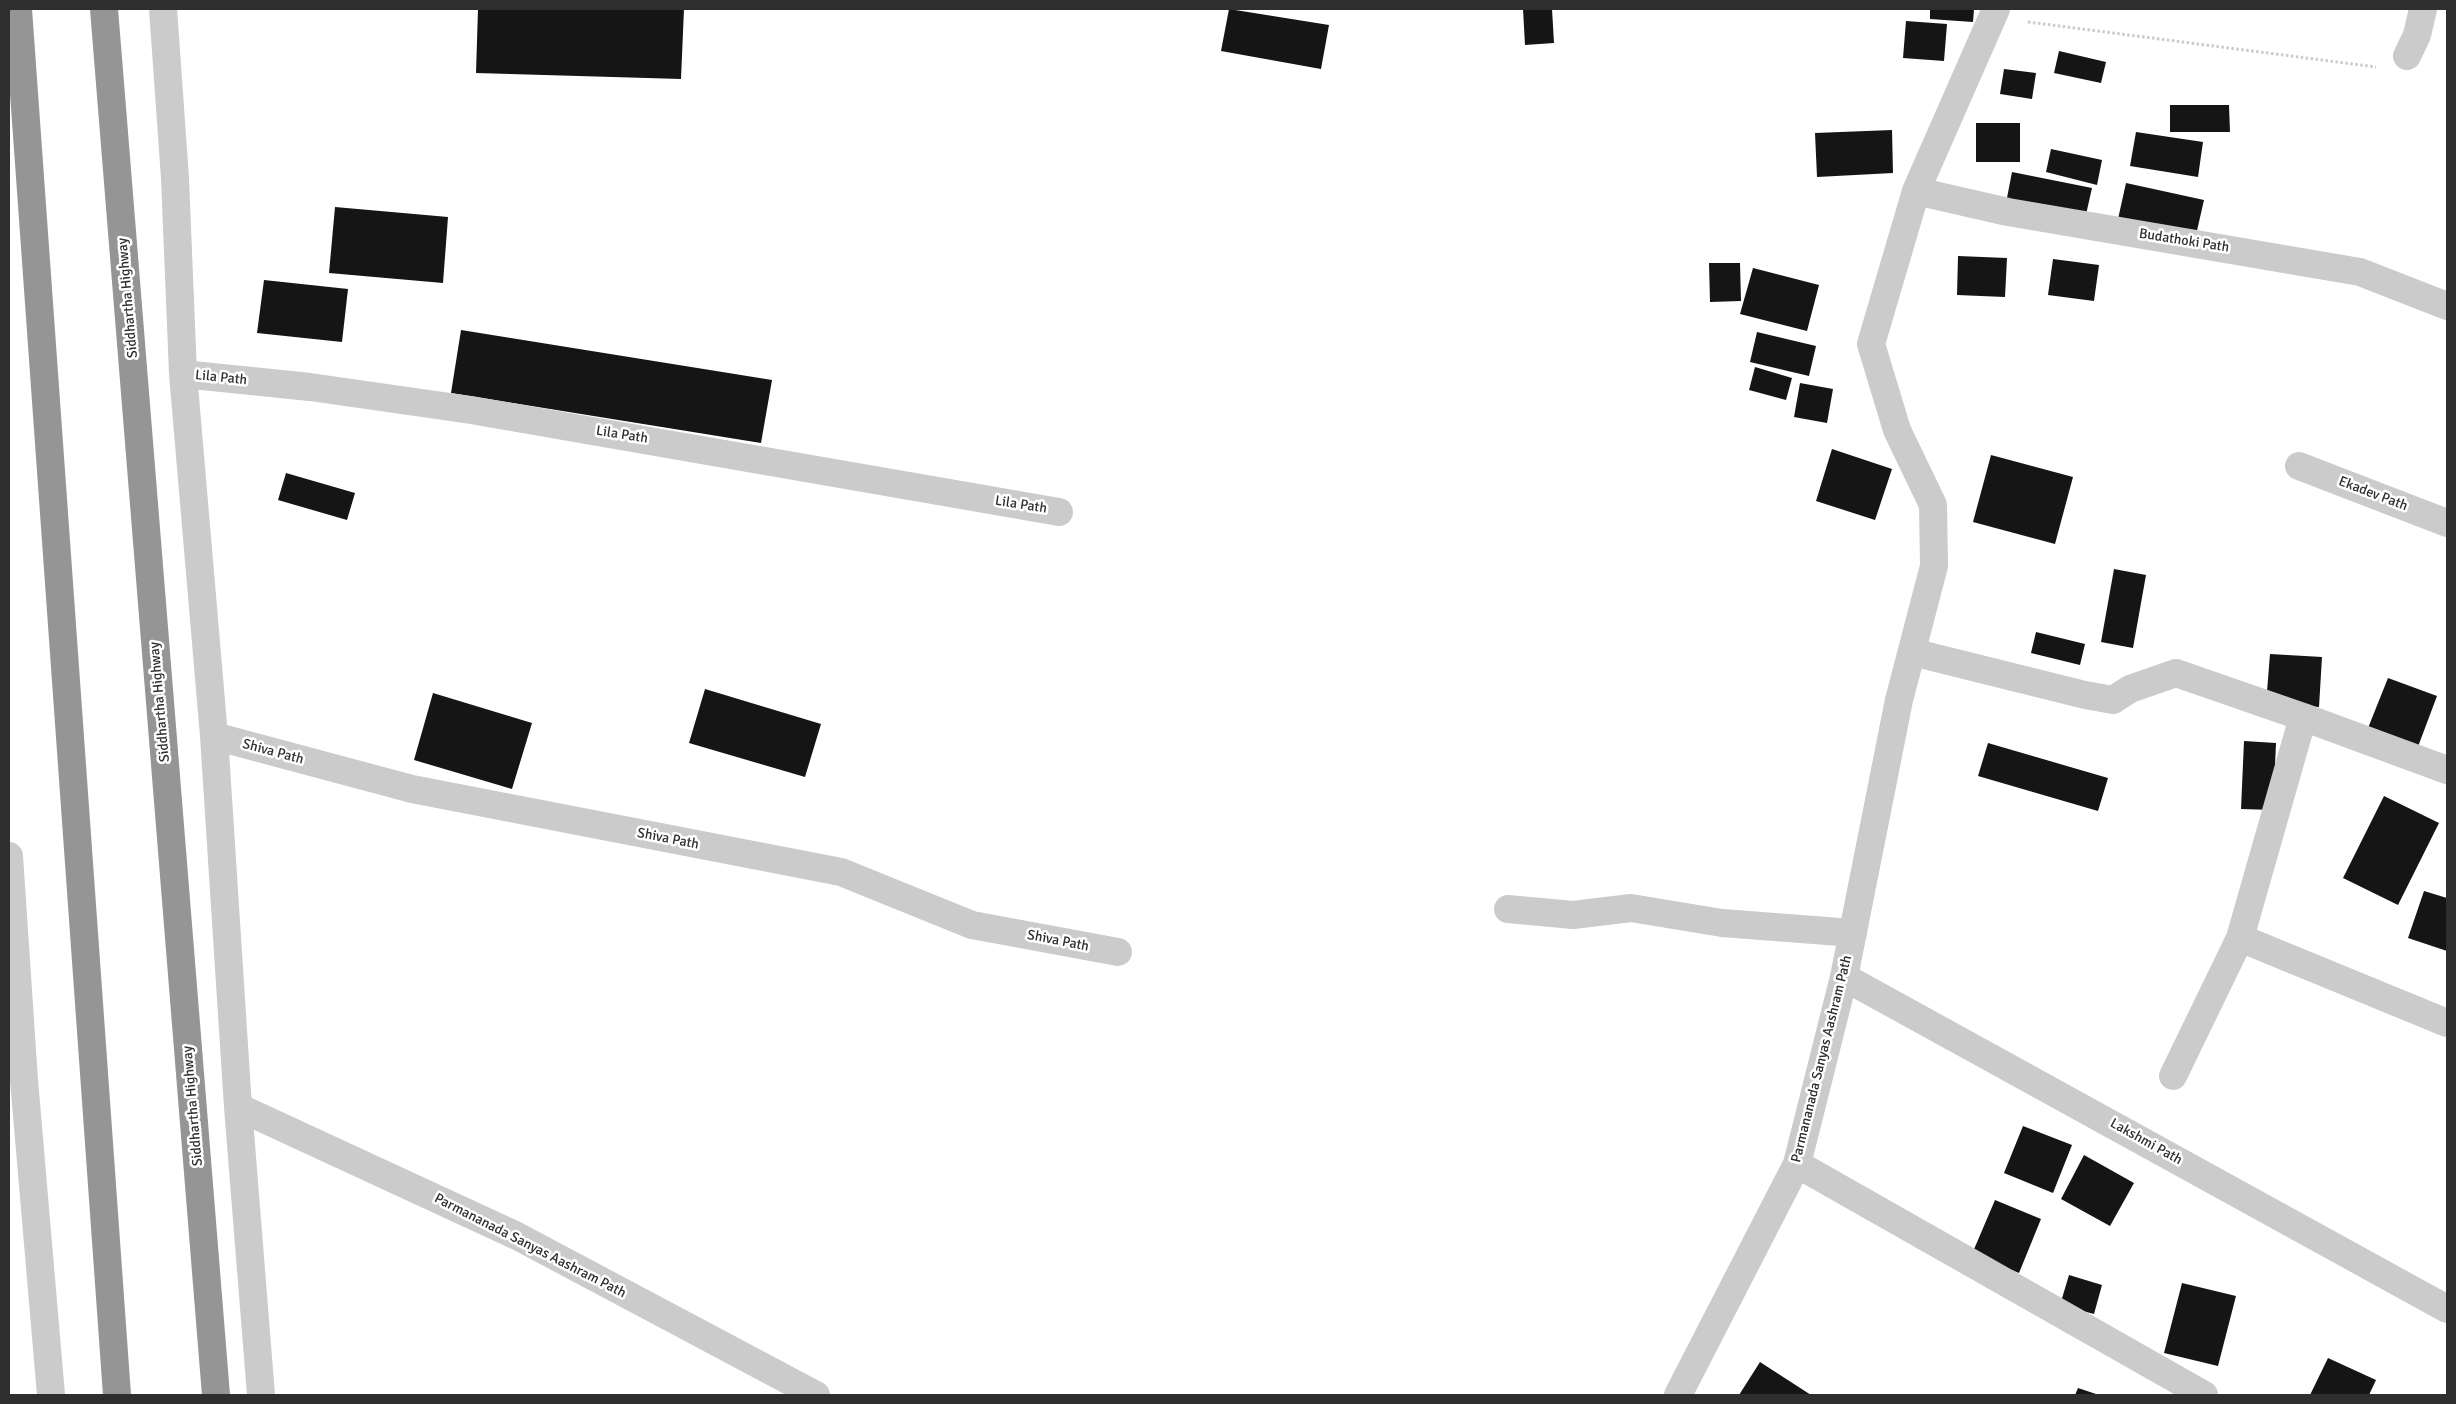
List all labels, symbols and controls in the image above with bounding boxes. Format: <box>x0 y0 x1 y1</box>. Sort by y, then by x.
street label: Budathoki Path <box>2138 226 2230 256</box>
street label: Siddhartha Highway <box>114 237 142 359</box>
street label: Lila Path <box>194 367 248 389</box>
street label: Lila Path <box>595 423 649 447</box>
street label: Ekadev Path <box>2336 473 2410 515</box>
street label: Lila Path <box>994 493 1048 517</box>
street label: Siddhartha Highway <box>146 641 174 763</box>
street label: Shiva Path <box>241 736 305 768</box>
street label: Shiva Path <box>636 825 700 853</box>
street label: Shiva Path <box>1026 927 1090 955</box>
street label: Parmananada Sanyas Aashram Path <box>1788 954 1856 1164</box>
street label: Siddhartha Highway <box>179 1045 207 1167</box>
street label: Lakshmi Path <box>2107 1115 2185 1169</box>
street label: Parmananada Sanyas Aashram Path <box>431 1190 629 1302</box>

